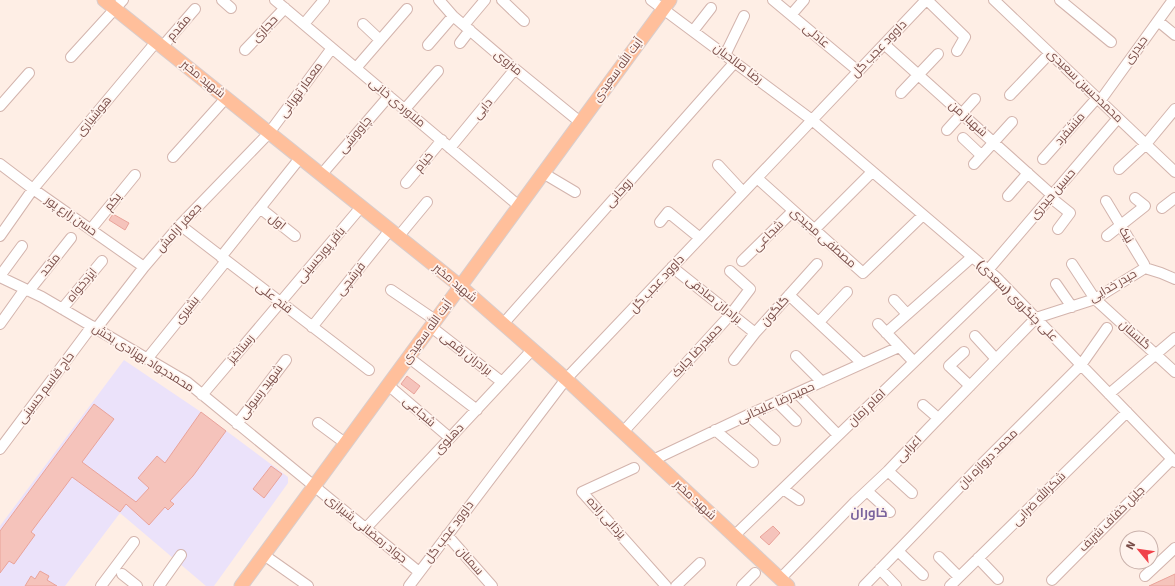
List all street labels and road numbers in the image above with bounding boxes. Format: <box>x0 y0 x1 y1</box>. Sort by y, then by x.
street label: مقدم <box>164 12 194 44</box>
street label: حجازی <box>249 12 281 46</box>
street label: داوود عجب گل <box>848 17 910 81</box>
street label: عادلی <box>800 20 832 52</box>
street label: حیدری <box>1121 33 1151 67</box>
street label: آیت الله سعیدی <box>589 34 647 105</box>
street label: رضا صالحیان <box>710 41 766 87</box>
street label: محمدحسین سعیدی <box>1044 46 1126 126</box>
street label: منزوی <box>491 47 525 79</box>
street label: شهید مخبر <box>177 56 228 101</box>
street label: معمار تهرانی <box>276 59 326 121</box>
street label: ملاوردی خانی <box>366 75 428 131</box>
street label: هوشیاری <box>73 93 115 139</box>
street label: دایی <box>470 95 496 123</box>
street label: شهباز من <box>946 98 990 140</box>
street label: منشفرد <box>1052 110 1088 148</box>
street label: چاووشی <box>335 113 376 157</box>
street label: خیام <box>411 149 437 175</box>
street label: حسین حیدری <box>1027 166 1079 222</box>
street label: روحانی <box>602 175 636 211</box>
street label: یکم <box>101 189 125 214</box>
street label: حسن زارع پور <box>41 192 100 240</box>
street label: جعفر آرامش <box>153 201 205 255</box>
street label: مصطفی مجیدی <box>787 204 859 272</box>
street label: اول <box>265 211 289 233</box>
street label: شجاعی <box>749 217 787 255</box>
street label: باقر پورحسینی <box>293 224 349 287</box>
street label: نیک <box>1115 224 1137 246</box>
street label: متحد <box>36 251 64 279</box>
street label: داوود عجب گل <box>626 252 688 316</box>
street label: علی چنگروی (سعدی) <box>972 257 1061 346</box>
street label: فرشچی <box>333 259 370 299</box>
street label: شهید مخبر <box>429 260 480 306</box>
street label: ایزدخواه <box>64 265 100 305</box>
street label: حیدر خدایی <box>1087 266 1139 306</box>
street label: برادران صادقی <box>683 273 745 327</box>
street label: فتح علی <box>253 279 295 317</box>
street label: بشیری <box>171 293 203 327</box>
street label: گلگون <box>758 293 792 329</box>
street label: آیت الله سعیدی <box>398 296 456 367</box>
street label: گلستان <box>1116 317 1154 353</box>
street label: محمدجواد بهزادی بخش <box>89 321 197 395</box>
street label: حمیدرضا چابک <box>669 321 726 381</box>
street label: برادران رقمی <box>437 329 495 379</box>
street label: رستاخیز <box>224 331 258 368</box>
street label: حاج قاسم حسینی <box>14 349 78 427</box>
street label: شهید رسولی <box>236 362 286 422</box>
street label: حمیدرضا علیخانی <box>735 379 817 427</box>
street label: امام زمان <box>845 386 889 430</box>
street label: شجاعی <box>400 394 438 430</box>
street label: دهلوی <box>431 420 467 458</box>
street label: محمد دروازه بان <box>955 426 1021 492</box>
street label: اعرابی <box>893 433 925 465</box>
street label: شکرالله ضرابی <box>1008 468 1069 529</box>
street label: شهید مخبر <box>670 476 719 523</box>
street label: جلیل خفاف شریف <box>1076 483 1148 555</box>
street label: جواد رمضانی شیرازی <box>322 492 410 566</box>
street label: یزدانی زاده <box>583 494 629 543</box>
street label: داوود عجب گل <box>421 498 477 566</box>
street label: سمنان <box>453 544 487 578</box>

